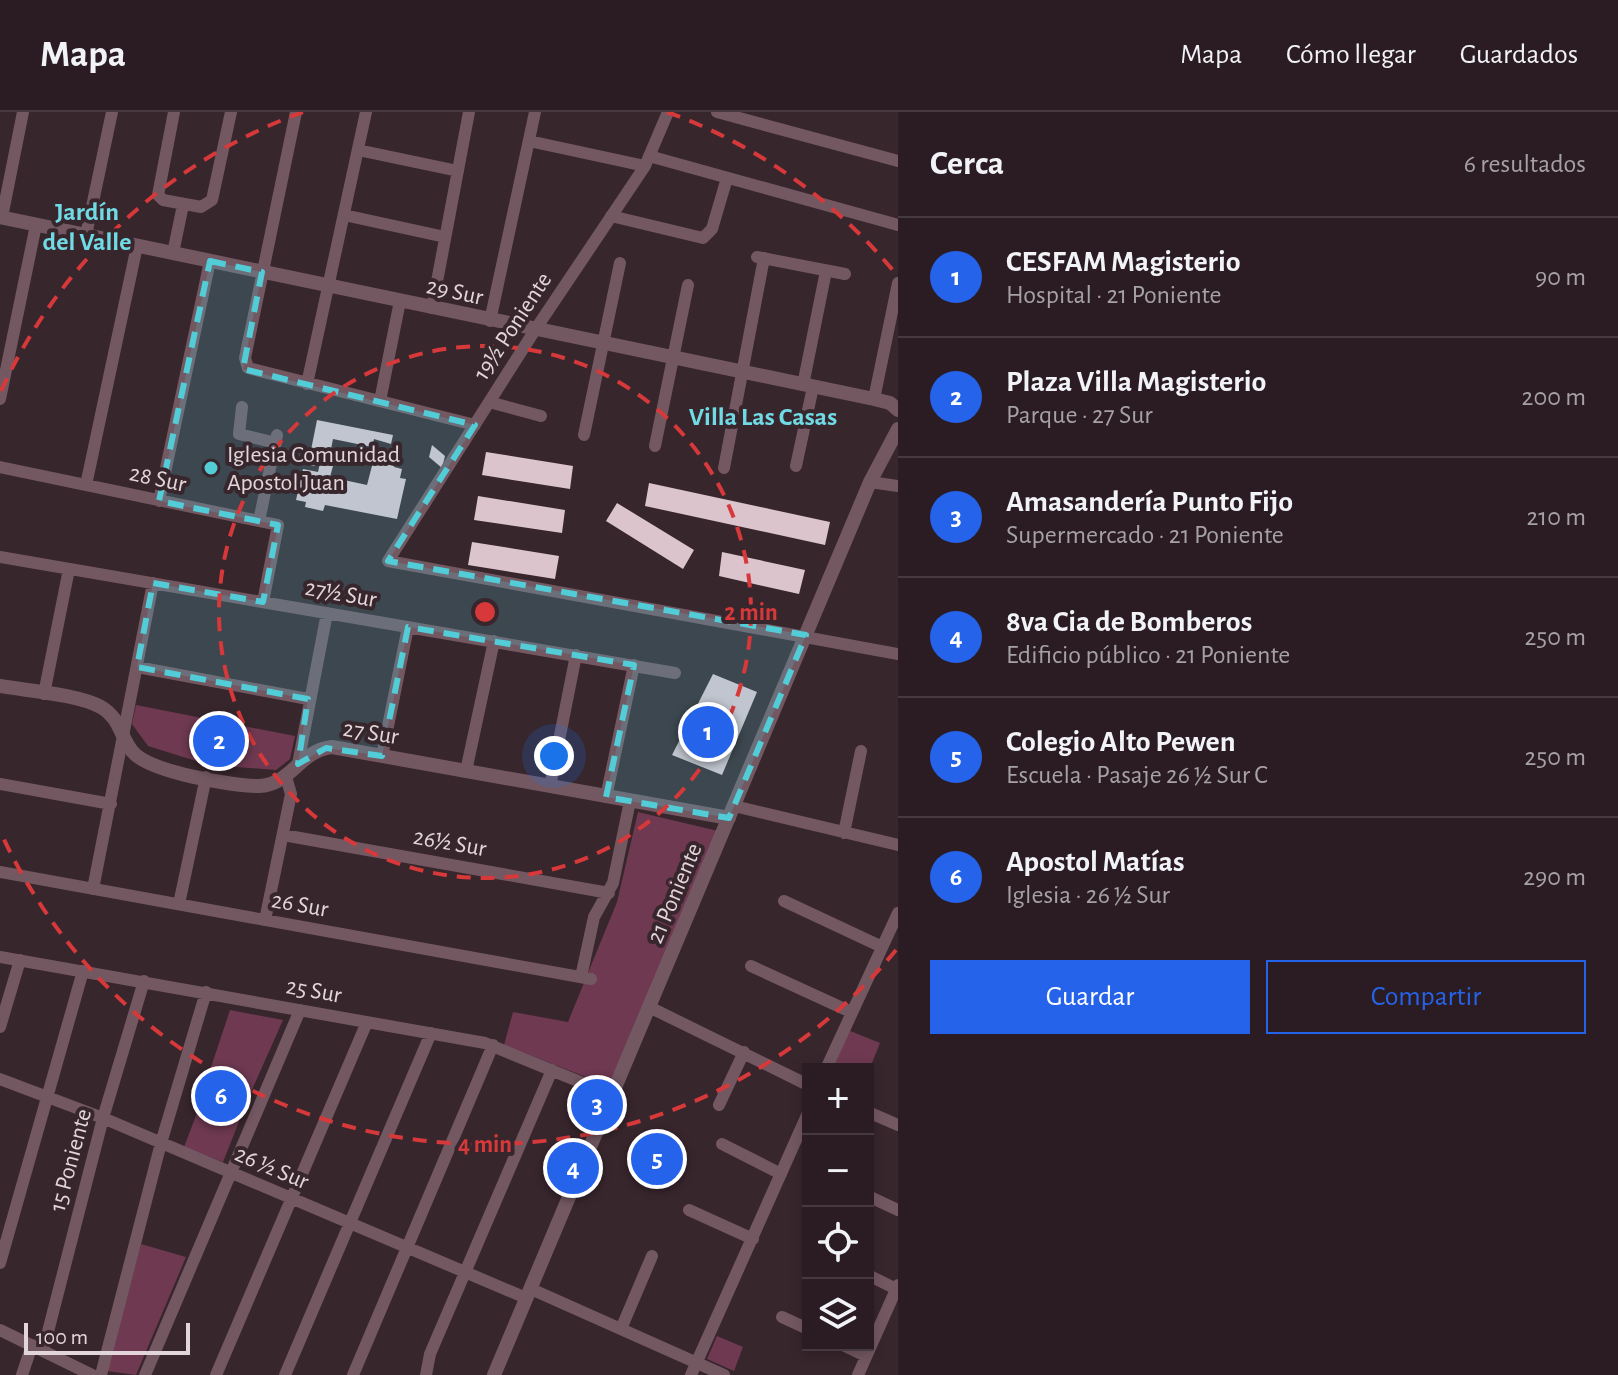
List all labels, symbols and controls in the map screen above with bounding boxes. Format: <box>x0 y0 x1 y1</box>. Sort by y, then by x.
text: Mapa <box>40 36 126 74</box>
text: Mapa <box>1180 41 1242 69</box>
text: Cómo llegar <box>1286 41 1416 69</box>
text: Guardados <box>1460 41 1578 69</box>
text: Cerca <box>930 147 1004 181</box>
text: 6 resultados <box>1464 151 1586 177</box>
district label: Jardín del Valle <box>43 199 131 255</box>
text: CESFAM Magisterio <box>1006 247 1241 277</box>
text: 1 <box>951 264 961 290</box>
text: 90 m <box>1535 264 1586 290</box>
street label: 19½ Poniente <box>469 268 556 385</box>
street label: 29 Sur <box>424 274 486 310</box>
text: Hospital · 21 Poniente <box>1006 282 1221 308</box>
text: Plaza Villa Magisterio <box>1006 367 1266 397</box>
text: 2 <box>950 384 962 410</box>
text: 200 m <box>1522 384 1586 410</box>
text: Parque · 27 Sur <box>1006 402 1153 428</box>
district label: Villa Las Casas <box>689 404 837 430</box>
place label: Iglesia Comunidad Apostol Juan <box>227 443 400 495</box>
marker: Iglesia Comunidad Apostol Juan <box>202 459 220 477</box>
street label: 28 Sur <box>127 461 189 497</box>
text: Amasandería Punto Fijo <box>1006 487 1293 517</box>
text: 3 <box>950 504 962 530</box>
text: 210 m <box>1526 504 1586 530</box>
text: Supermercado · 21 Poniente <box>1006 522 1284 548</box>
street label: 27½ Sur <box>303 576 379 612</box>
centre of rings <box>471 598 499 626</box>
text: 2 min <box>724 601 778 625</box>
text: 8va Cia de Bomberos <box>1006 607 1252 637</box>
text: 4 <box>949 624 963 650</box>
text: 250 m <box>1524 624 1586 650</box>
text: Edificio público · 21 Poniente <box>1006 642 1290 668</box>
pin: 1 <box>682 702 734 762</box>
pin: 2 <box>193 711 245 771</box>
street label: 27 Sur <box>341 717 401 749</box>
text: Colegio Alto Pewen <box>1006 727 1236 757</box>
your location <box>534 736 574 776</box>
text: 5 <box>950 744 962 770</box>
text: 250 m <box>1524 744 1586 770</box>
text: Escuela · Pasaje 26 ½ Sur C <box>1006 762 1268 788</box>
street label: 26½ Sur <box>411 825 488 861</box>
street label: 21 Poniente <box>643 840 707 947</box>
text: Apostol Matías <box>1006 847 1184 877</box>
text: 6 <box>950 864 962 890</box>
text: 290 m <box>1523 864 1586 890</box>
text: Iglesia · 26 ½ Sur <box>1006 882 1170 908</box>
street label: 26 Sur <box>270 888 330 922</box>
button: Guardar <box>930 960 1250 1034</box>
button: Compartir <box>1266 960 1586 1034</box>
street label: 25 Sur <box>284 974 344 1008</box>
map controls <box>802 1063 874 1351</box>
button: + <box>802 1063 874 1135</box>
pin: 6 <box>195 1066 247 1126</box>
pin: 3 <box>571 1075 623 1135</box>
street label: 15 Poniente <box>46 1106 96 1214</box>
pin: 5 <box>631 1129 683 1189</box>
text: 4 min <box>458 1133 512 1157</box>
button: − <box>802 1135 874 1207</box>
pin: 4 <box>547 1138 599 1198</box>
street label: 26 ½ Sur <box>231 1142 312 1194</box>
button: locate <box>802 1207 874 1279</box>
button: layers <box>802 1279 874 1351</box>
scale bar <box>24 1319 190 1355</box>
text: 100 m <box>36 1326 88 1348</box>

